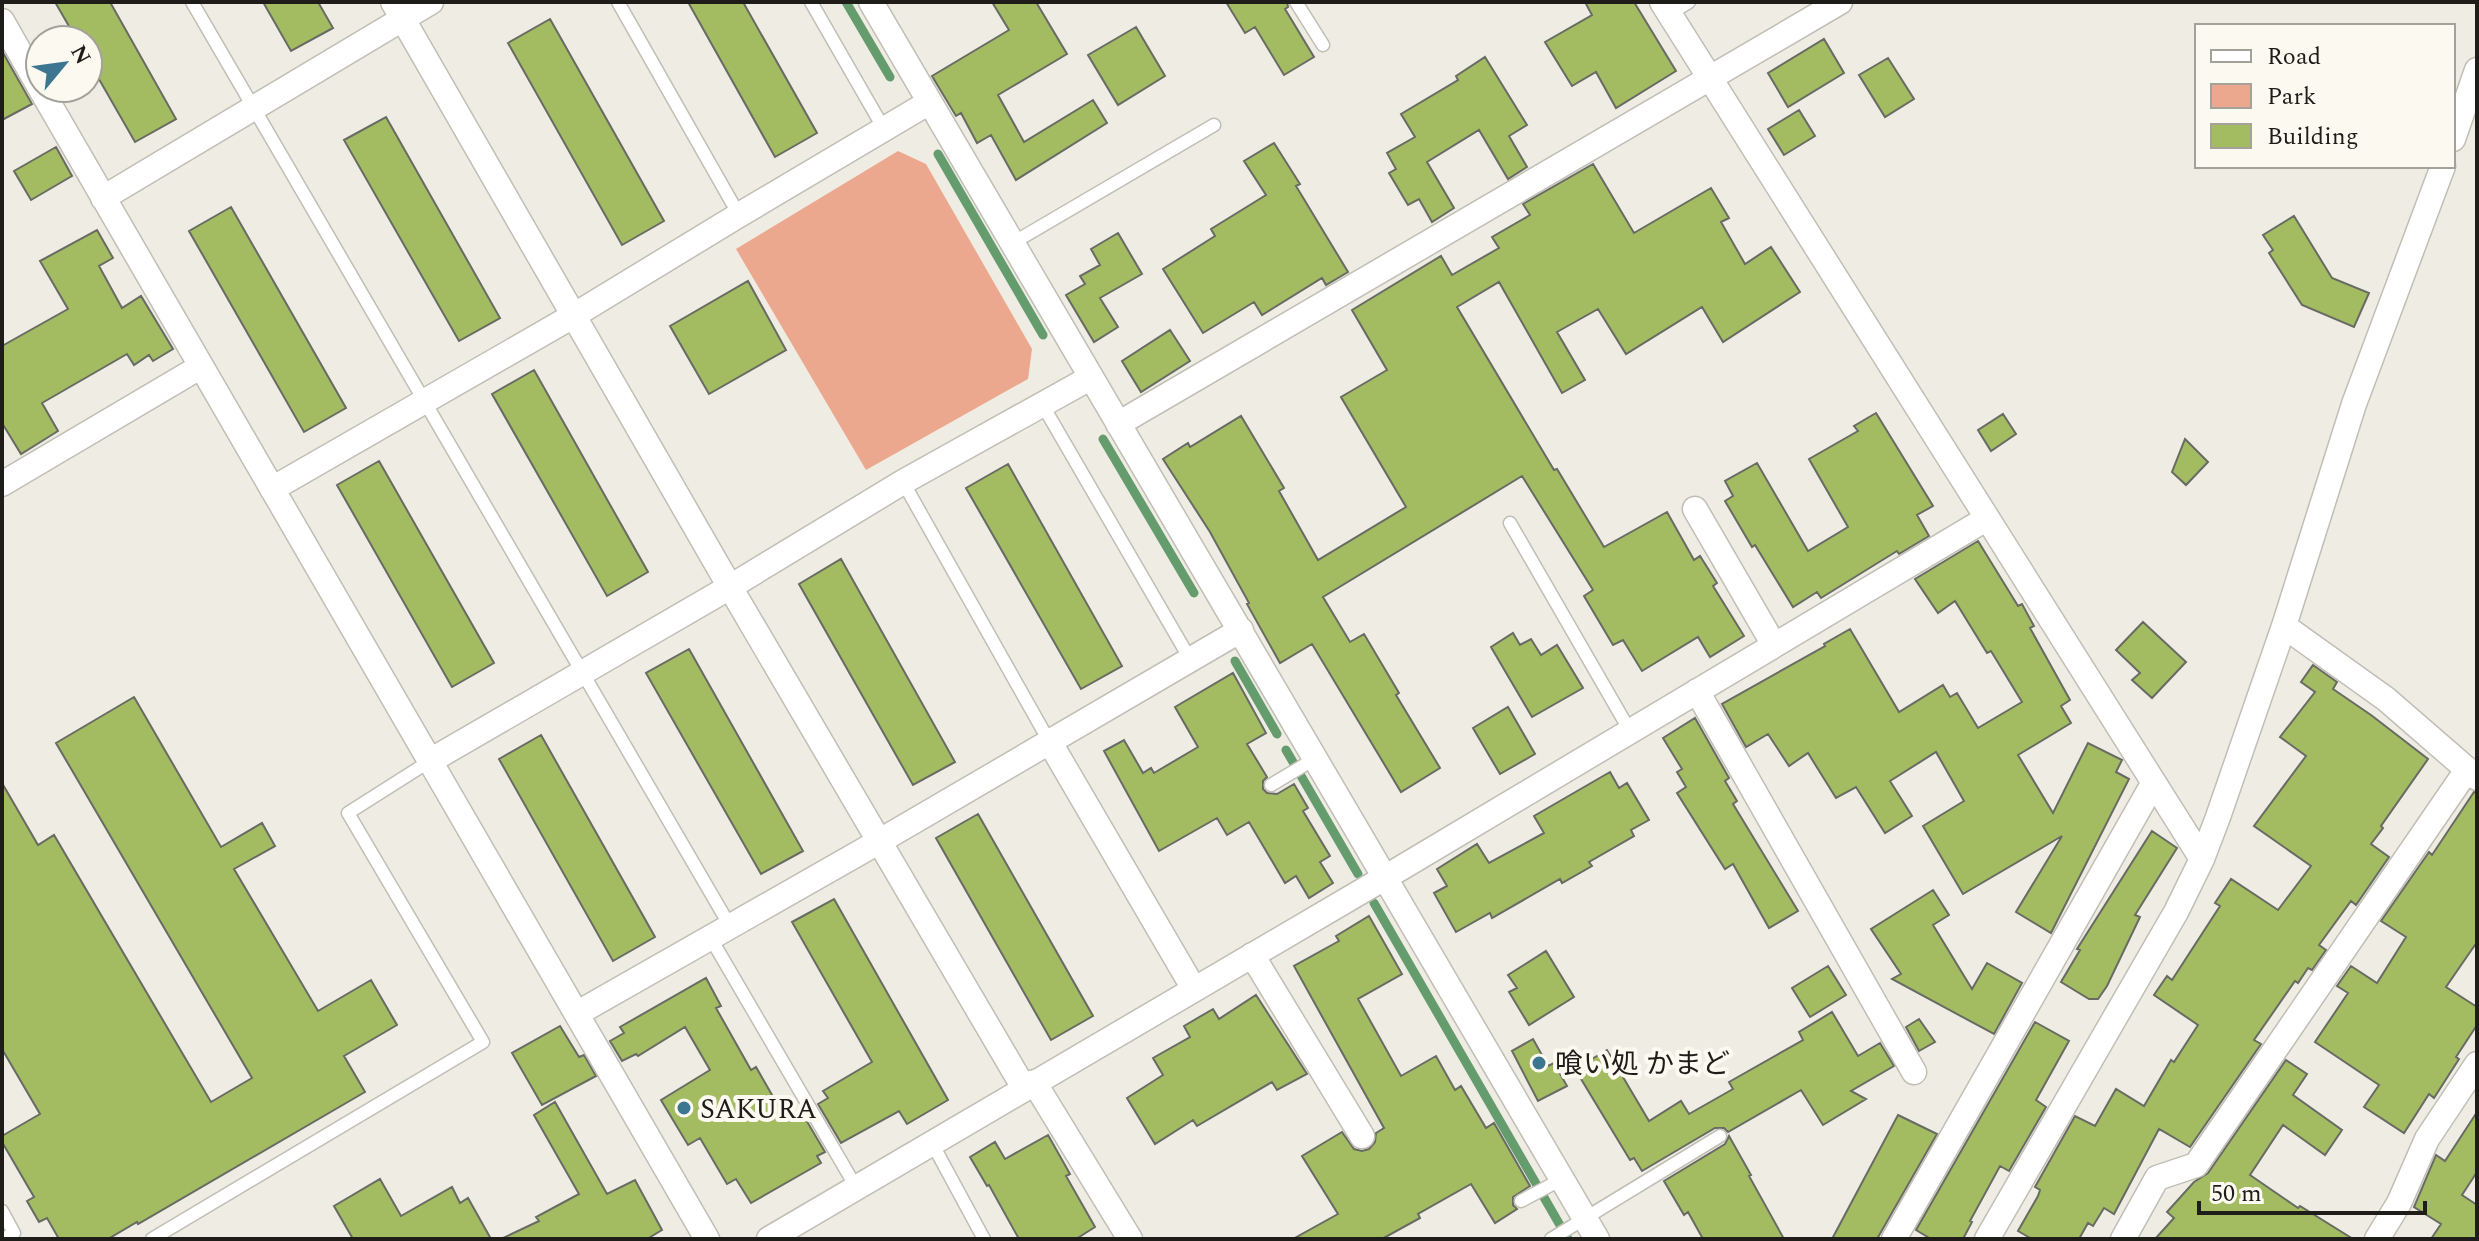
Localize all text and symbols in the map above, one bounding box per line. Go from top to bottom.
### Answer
north arrow [24,24,104,104]
legend [2195,24,2455,168]
text: N [61,39,99,71]
text: Road [2267,39,2321,75]
text: Park [2267,79,2317,115]
text: Building [2267,119,2359,155]
place label: 喰い処 かまど [1555,1043,1730,1086]
marker: 喰い処 かまど [1530,1054,1548,1072]
place label: SAKURA [700,1088,817,1131]
marker: SAKURA [675,1099,693,1117]
scale bar [2199,1165,2425,1215]
text: 50 m [2211,1176,2262,1212]

